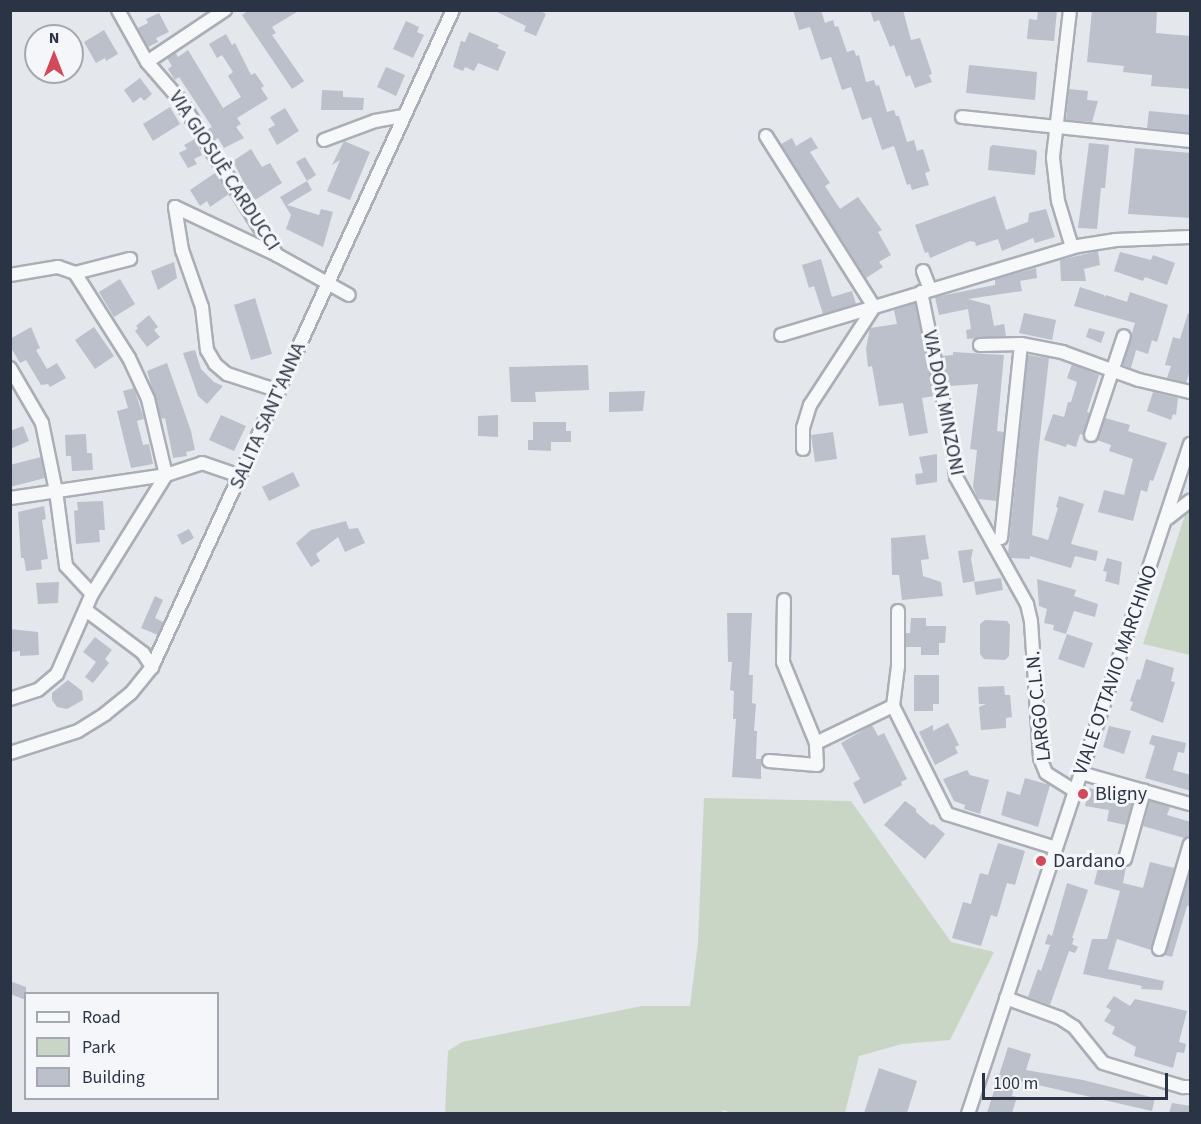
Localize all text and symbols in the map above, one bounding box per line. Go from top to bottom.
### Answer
north arrow [24,24,84,84]
text: N [49,27,59,49]
street label: VIA GIOSUÈ CARDUCCI [163,87,285,255]
street label: VIA DON MINZONI [917,328,969,478]
street label: SALITA SANT'ANNA [225,339,311,493]
street label: VIALE OTTAVIO MARCHINO [1069,562,1163,778]
street label: LARGO C.L.N. [1021,650,1057,762]
place label: Bligny [1095,782,1147,806]
marker: Bligny [1076,787,1090,801]
place label: Dardano [1053,849,1125,873]
marker: Dardano [1034,854,1048,868]
legend [24,992,219,1100]
text: Road [82,1005,121,1030]
text: Park [82,1035,116,1060]
scale bar [985,1061,1171,1099]
text: Building [82,1065,145,1090]
text: 100 m [993,1071,1038,1096]

